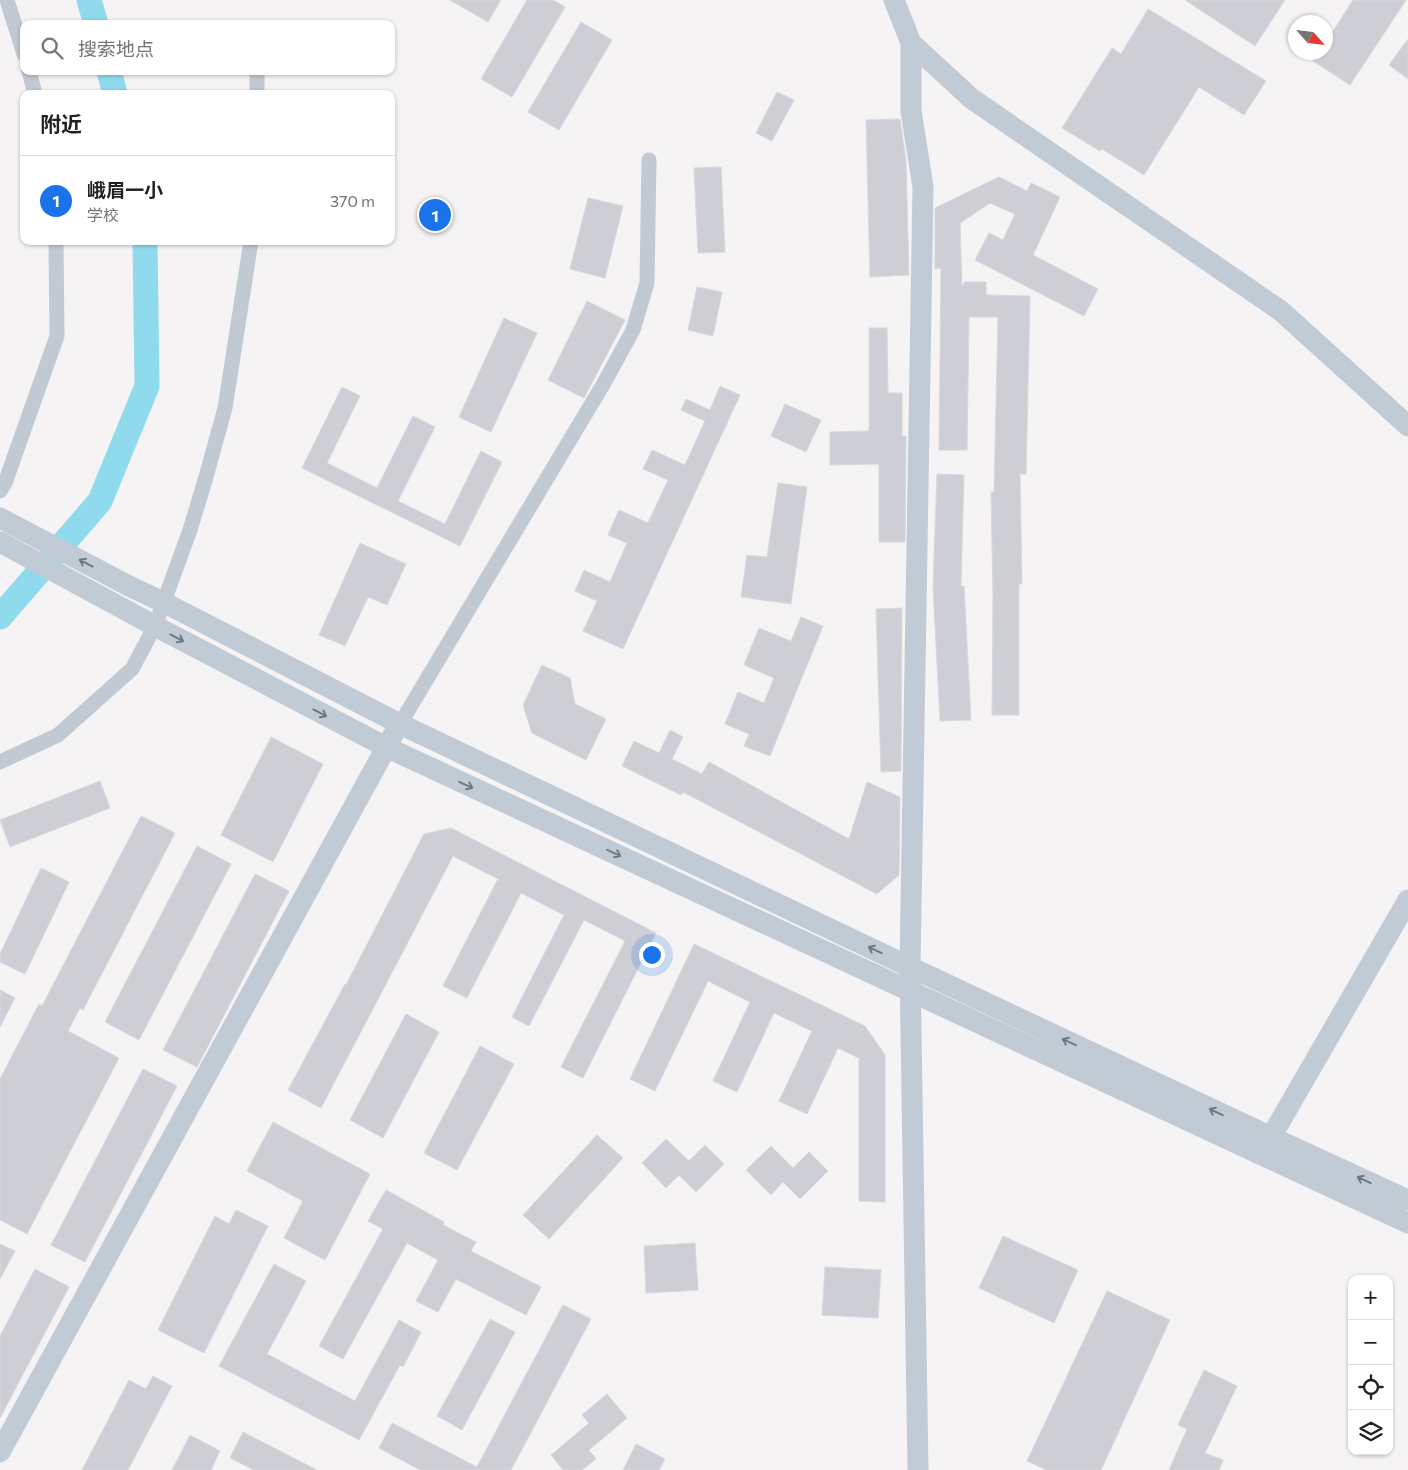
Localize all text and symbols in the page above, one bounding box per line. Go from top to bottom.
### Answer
north arrow [1288,15,1333,60]
search box [20,20,395,75]
icon: search [38,34,66,62]
text: 搜索地点 [78,37,154,60]
text: 附近 [40,111,82,136]
text: 峨眉一小 [87,178,163,201]
text: 1 [52,191,60,210]
text: 370 m [330,191,375,210]
pin: 1 [419,196,451,234]
text: 学校 [87,205,119,224]
one-way arrow [79,558,94,567]
one-way arrow [169,633,184,643]
one-way arrow [313,708,328,718]
one-way arrow [458,780,473,790]
one-way arrow [606,849,621,858]
your location [639,942,665,968]
one-way arrow [868,945,883,955]
one-way arrow [1062,1037,1077,1047]
one-way arrow [1209,1106,1224,1116]
one-way arrow [1357,1174,1372,1184]
map controls [1348,1275,1393,1455]
button: + [1348,1275,1393,1320]
button: − [1348,1320,1393,1365]
button: locate [1348,1365,1393,1410]
button: layers [1348,1410,1393,1455]

